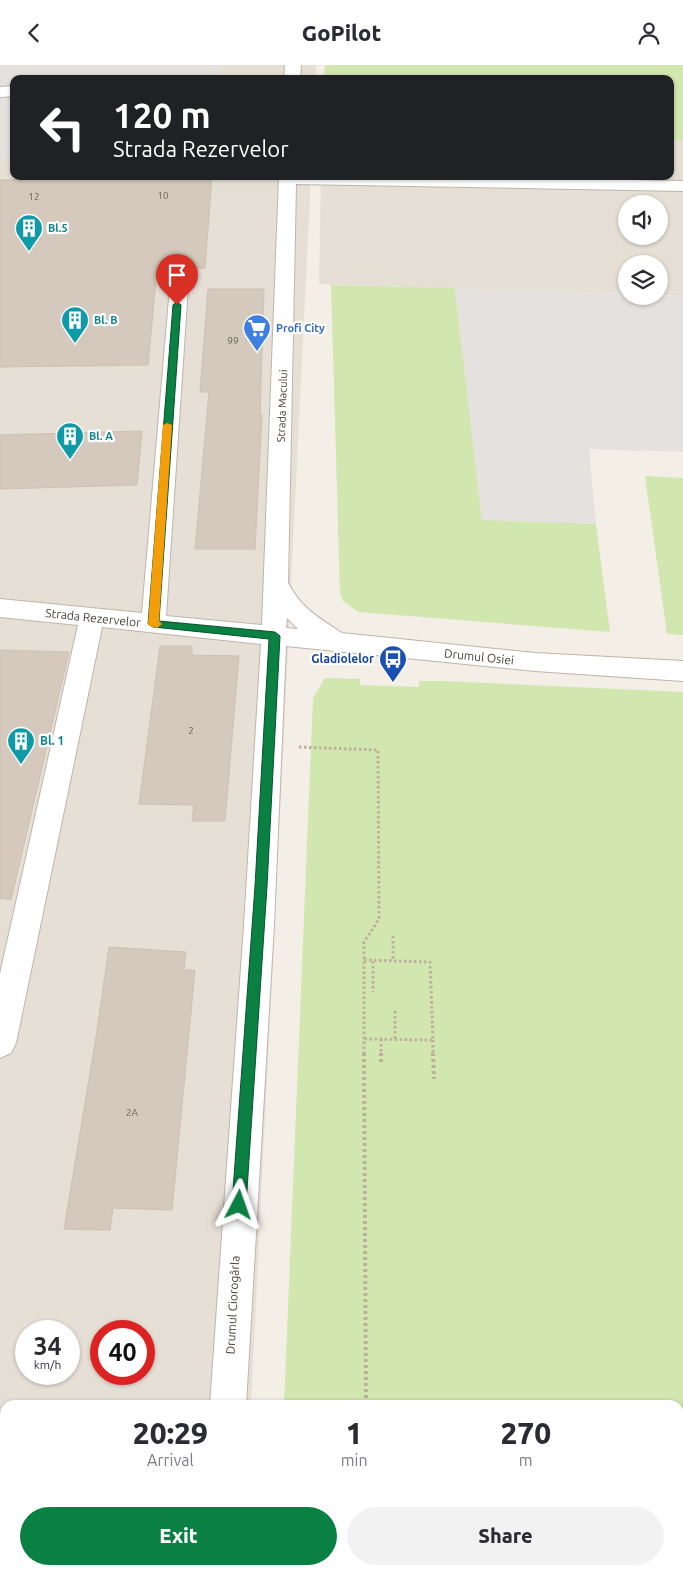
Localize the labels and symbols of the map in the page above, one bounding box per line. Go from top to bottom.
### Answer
house number: 10 [157,190,169,201]
house number: 12 [28,191,40,202]
building icon: Bl.5 [14,213,44,252]
place label: Bl.5 [48,222,68,234]
pin [156,254,198,305]
building icon: Bl. B [60,305,90,344]
supermarket icon: Profi City [242,313,272,352]
place label: Bl. B [94,314,117,326]
place label: Profi City [276,322,325,334]
house number: 99 [227,335,239,346]
street label: Strada Macului [275,369,289,443]
building icon: Bl. A [55,421,85,460]
place label: Bl. A [89,430,113,442]
street label: Strada Rezervelor [45,606,142,629]
bus stop icon: Gladiolelor [378,644,408,683]
street label: Drumul Osiei [444,646,515,667]
place label: Gladiolelor [311,652,374,665]
house number: 2 [188,725,194,736]
building icon: Bl. 1 [6,726,36,765]
place label: Bl. 1 [40,734,64,747]
house number: 2A [126,1107,139,1118]
position arrow [212,1178,264,1230]
street label: Drumul Ciorogârla [223,1255,242,1355]
speed limit sign: 40 [90,1320,155,1385]

